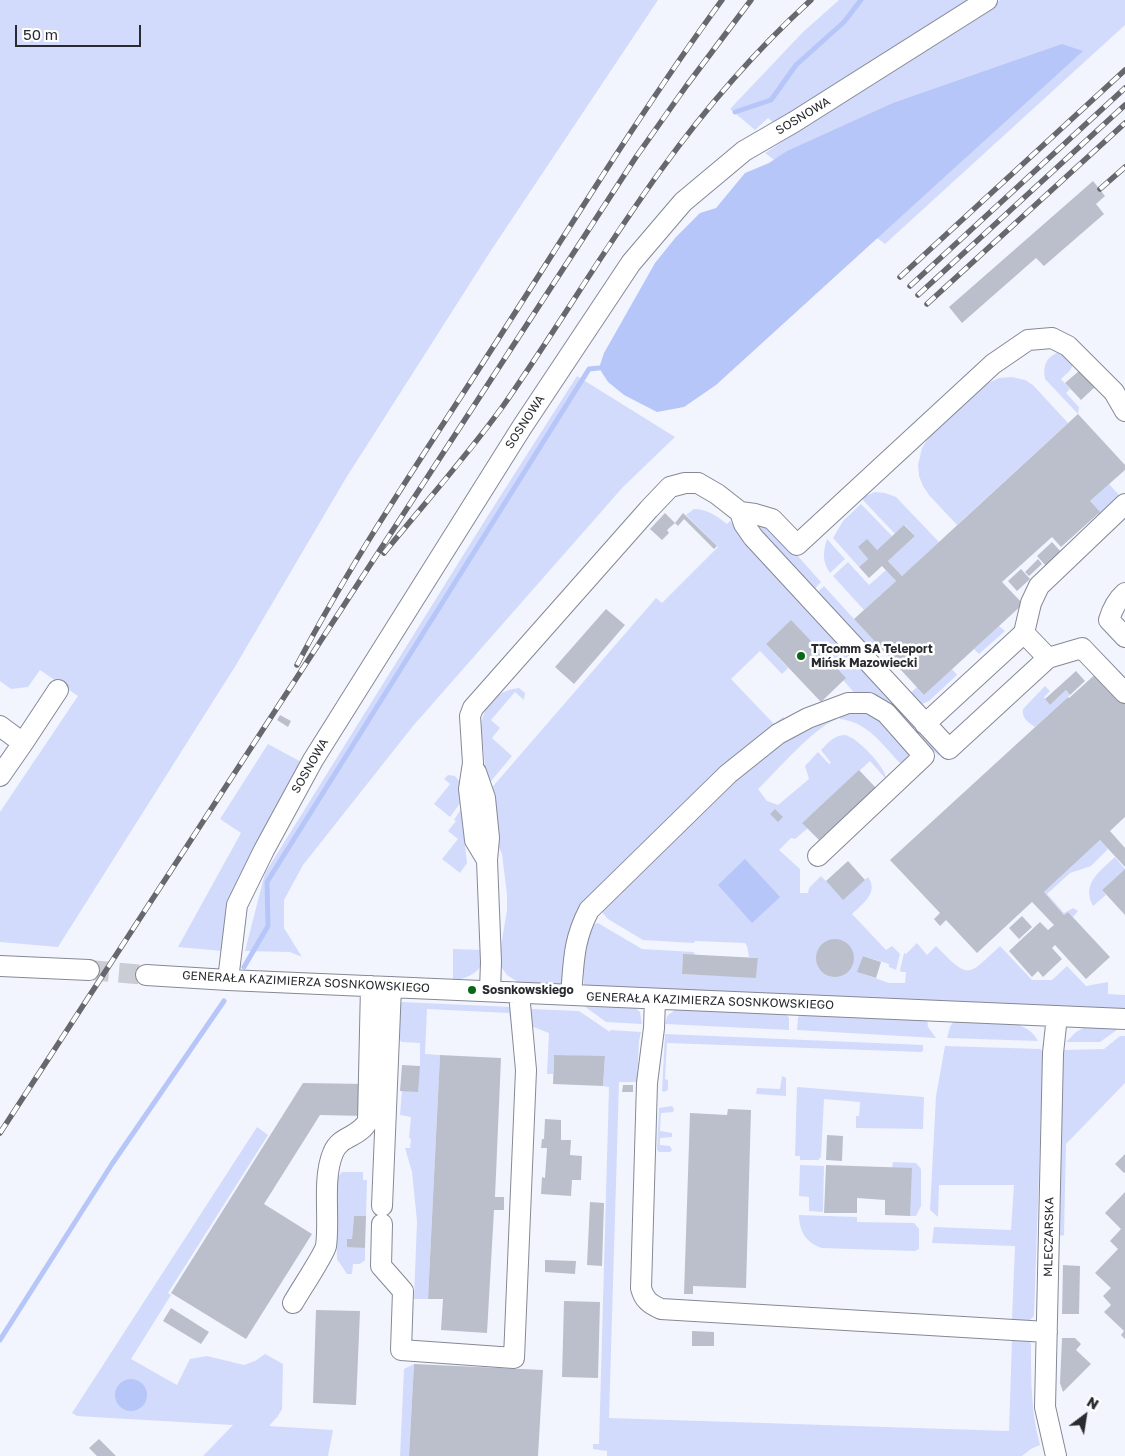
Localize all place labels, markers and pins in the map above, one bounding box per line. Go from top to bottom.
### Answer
place label: TTcomm SA Teleport Mińsk Mazowiecki [811,642,933,670]
marker: TTcomm SA Teleport Mińsk Mazowiecki [795,650,807,662]
place label: Sosnkowskiego [482,983,574,997]
marker: Sosnkowskiego [466,984,478,996]

